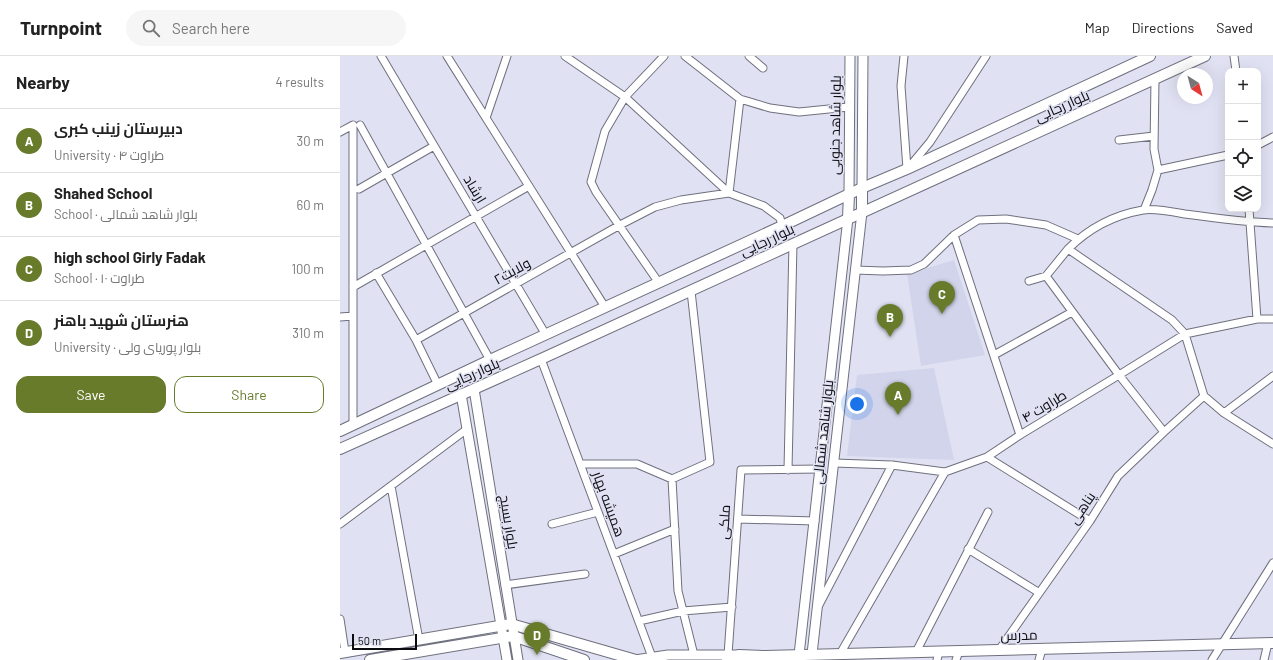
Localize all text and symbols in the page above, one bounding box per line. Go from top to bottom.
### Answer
search box [126,10,406,46]
text: Turnpoint [20,16,102,39]
icon: search [140,17,162,39]
text: Search here [172,19,250,37]
text: Map [1085,19,1110,36]
text: Directions [1132,19,1194,36]
text: Saved [1216,19,1253,36]
north arrow [1177,68,1213,104]
map controls [1225,68,1261,212]
button: + [1225,68,1261,104]
text: Nearby [16,72,70,92]
text: 4 results [276,74,324,90]
street label: بلوار شاهد جنوبی [825,75,844,175]
street label: بلوار رجایی [1032,86,1092,125]
button: − [1225,104,1261,140]
text: دبیرستان زینب کبری [54,119,183,137]
text: A [25,133,33,149]
text: 30 m [297,133,324,149]
button: locate [1225,140,1261,176]
text: University · طراوت ۴ [54,147,164,163]
street label: ارشاد [460,172,490,206]
button: layers [1225,176,1261,212]
text: Shahed School [54,184,152,202]
text: B [25,197,33,213]
text: 60 m [297,197,324,213]
text: School · بلوار شاهد شمالی [54,206,198,222]
street label: بلوار رجایی [737,220,797,260]
text: high school Girly Fadak [54,248,206,266]
street label: ولایت۲ [490,254,533,288]
text: C [25,261,33,277]
text: 100 m [291,261,324,277]
text: School · طراوت ۱۰ [54,270,145,286]
pin: C [929,281,955,314]
pin: B [877,304,903,337]
text: هنرستان شهید باهنر [54,311,189,329]
text: D [25,325,33,341]
text: 310 m [292,325,324,341]
text: University · بلوار پوریای ولی [54,339,201,355]
street label: بلوار رجایی [442,354,502,393]
button: Save [16,376,166,413]
button: Share [174,376,324,413]
street label: بلوار شاهد شمالی [809,379,836,485]
pin: A [885,382,911,415]
street label: طراوت ۴ [1018,386,1069,426]
your location [847,394,867,414]
street label: همیشه بهار [589,468,629,539]
street label: پناهی [1065,488,1100,528]
street label: بلوار بسیج [496,493,522,551]
street label: ملکی [714,504,733,540]
pin: D [524,622,550,655]
street label: مدرس [1000,626,1038,643]
scale bar [352,632,417,651]
text: 50 m [358,634,381,647]

